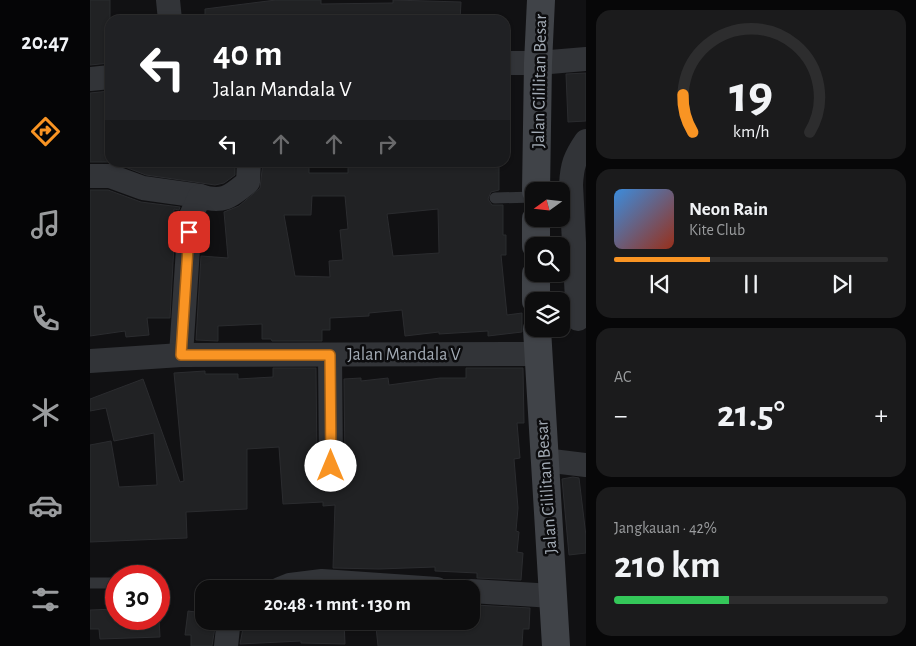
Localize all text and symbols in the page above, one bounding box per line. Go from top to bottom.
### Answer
street label: Jalan Cililitan Besar [530,14,550,148]
text: 20:47 [21,31,69,53]
icon: left [130,35,195,100]
text: 40 m [213,37,282,72]
text: 19 [729,69,773,121]
text: Jalan Mandala V [213,78,352,100]
icon: directions [28,114,63,149]
text: km/h [733,123,769,141]
icon: left [214,130,242,158]
icon: ahead [267,130,295,158]
icon: ahead [320,130,348,158]
icon: right [373,130,401,158]
north arrow [525,182,570,228]
map controls [525,182,570,337]
text: Neon Rain [689,200,768,219]
icon: music [28,207,63,242]
pin [168,211,210,253]
icon: arrive [175,218,203,246]
text: Kite Club [689,222,745,238]
button: search [525,237,570,282]
icon: previous [646,270,674,298]
icon: pause [737,270,765,298]
icon: next [828,270,856,298]
button: layers [525,292,570,337]
icon: phone [28,301,63,336]
street label: Jalan Mandala V [347,346,462,364]
text: AC [614,369,631,385]
icon: climate [28,395,63,430]
text: 21.5° [717,396,785,434]
text: − [614,402,627,430]
text: + [875,402,888,430]
street label: Jalan Cililitan Besar [533,419,561,555]
position arrow [304,439,356,491]
icon: car [28,488,63,523]
text: Jangkauan · 42% [614,520,717,536]
text: 210 km [614,547,721,585]
speed limit sign: 30 [105,565,170,630]
icon: filters [28,582,63,617]
text: 20:48 · 1 mnt · 130 m [264,595,411,614]

